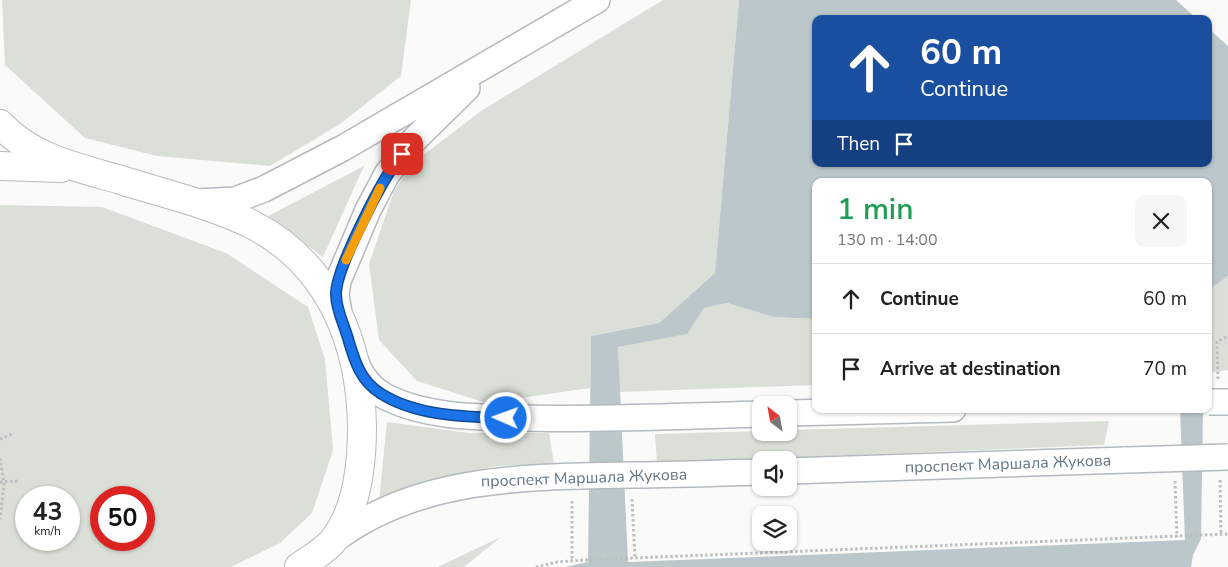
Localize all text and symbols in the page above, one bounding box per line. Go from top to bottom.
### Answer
text: 60 m [920,29,1002,76]
icon: ahead [837,35,902,100]
text: Continue [920,74,1008,104]
icon: arrive [890,130,918,158]
text: Then [837,131,880,157]
pin [381,133,423,175]
icon: arrive [388,140,416,168]
text: 1 min [837,189,913,230]
button: close [1135,195,1187,247]
text: 130 m · 14:00 [837,229,938,251]
icon: ahead [837,285,865,313]
text: Continue [880,286,959,312]
text: 60 m [1143,286,1187,312]
icon: arrive [837,355,865,383]
text: Arrive at destination [880,356,1061,382]
text: 70 m [1143,356,1187,382]
position arrow [479,391,531,443]
north arrow [752,396,798,441]
map controls [752,396,797,551]
street label: проспект Маршала Жукова [904,449,1112,479]
button: sound [752,451,797,496]
street label: проспект Маршала Жукова [480,463,688,493]
speed limit sign: 50 [90,486,155,551]
text: 43 [32,495,63,529]
button: layers [752,506,797,551]
text: km/h [34,523,61,539]

